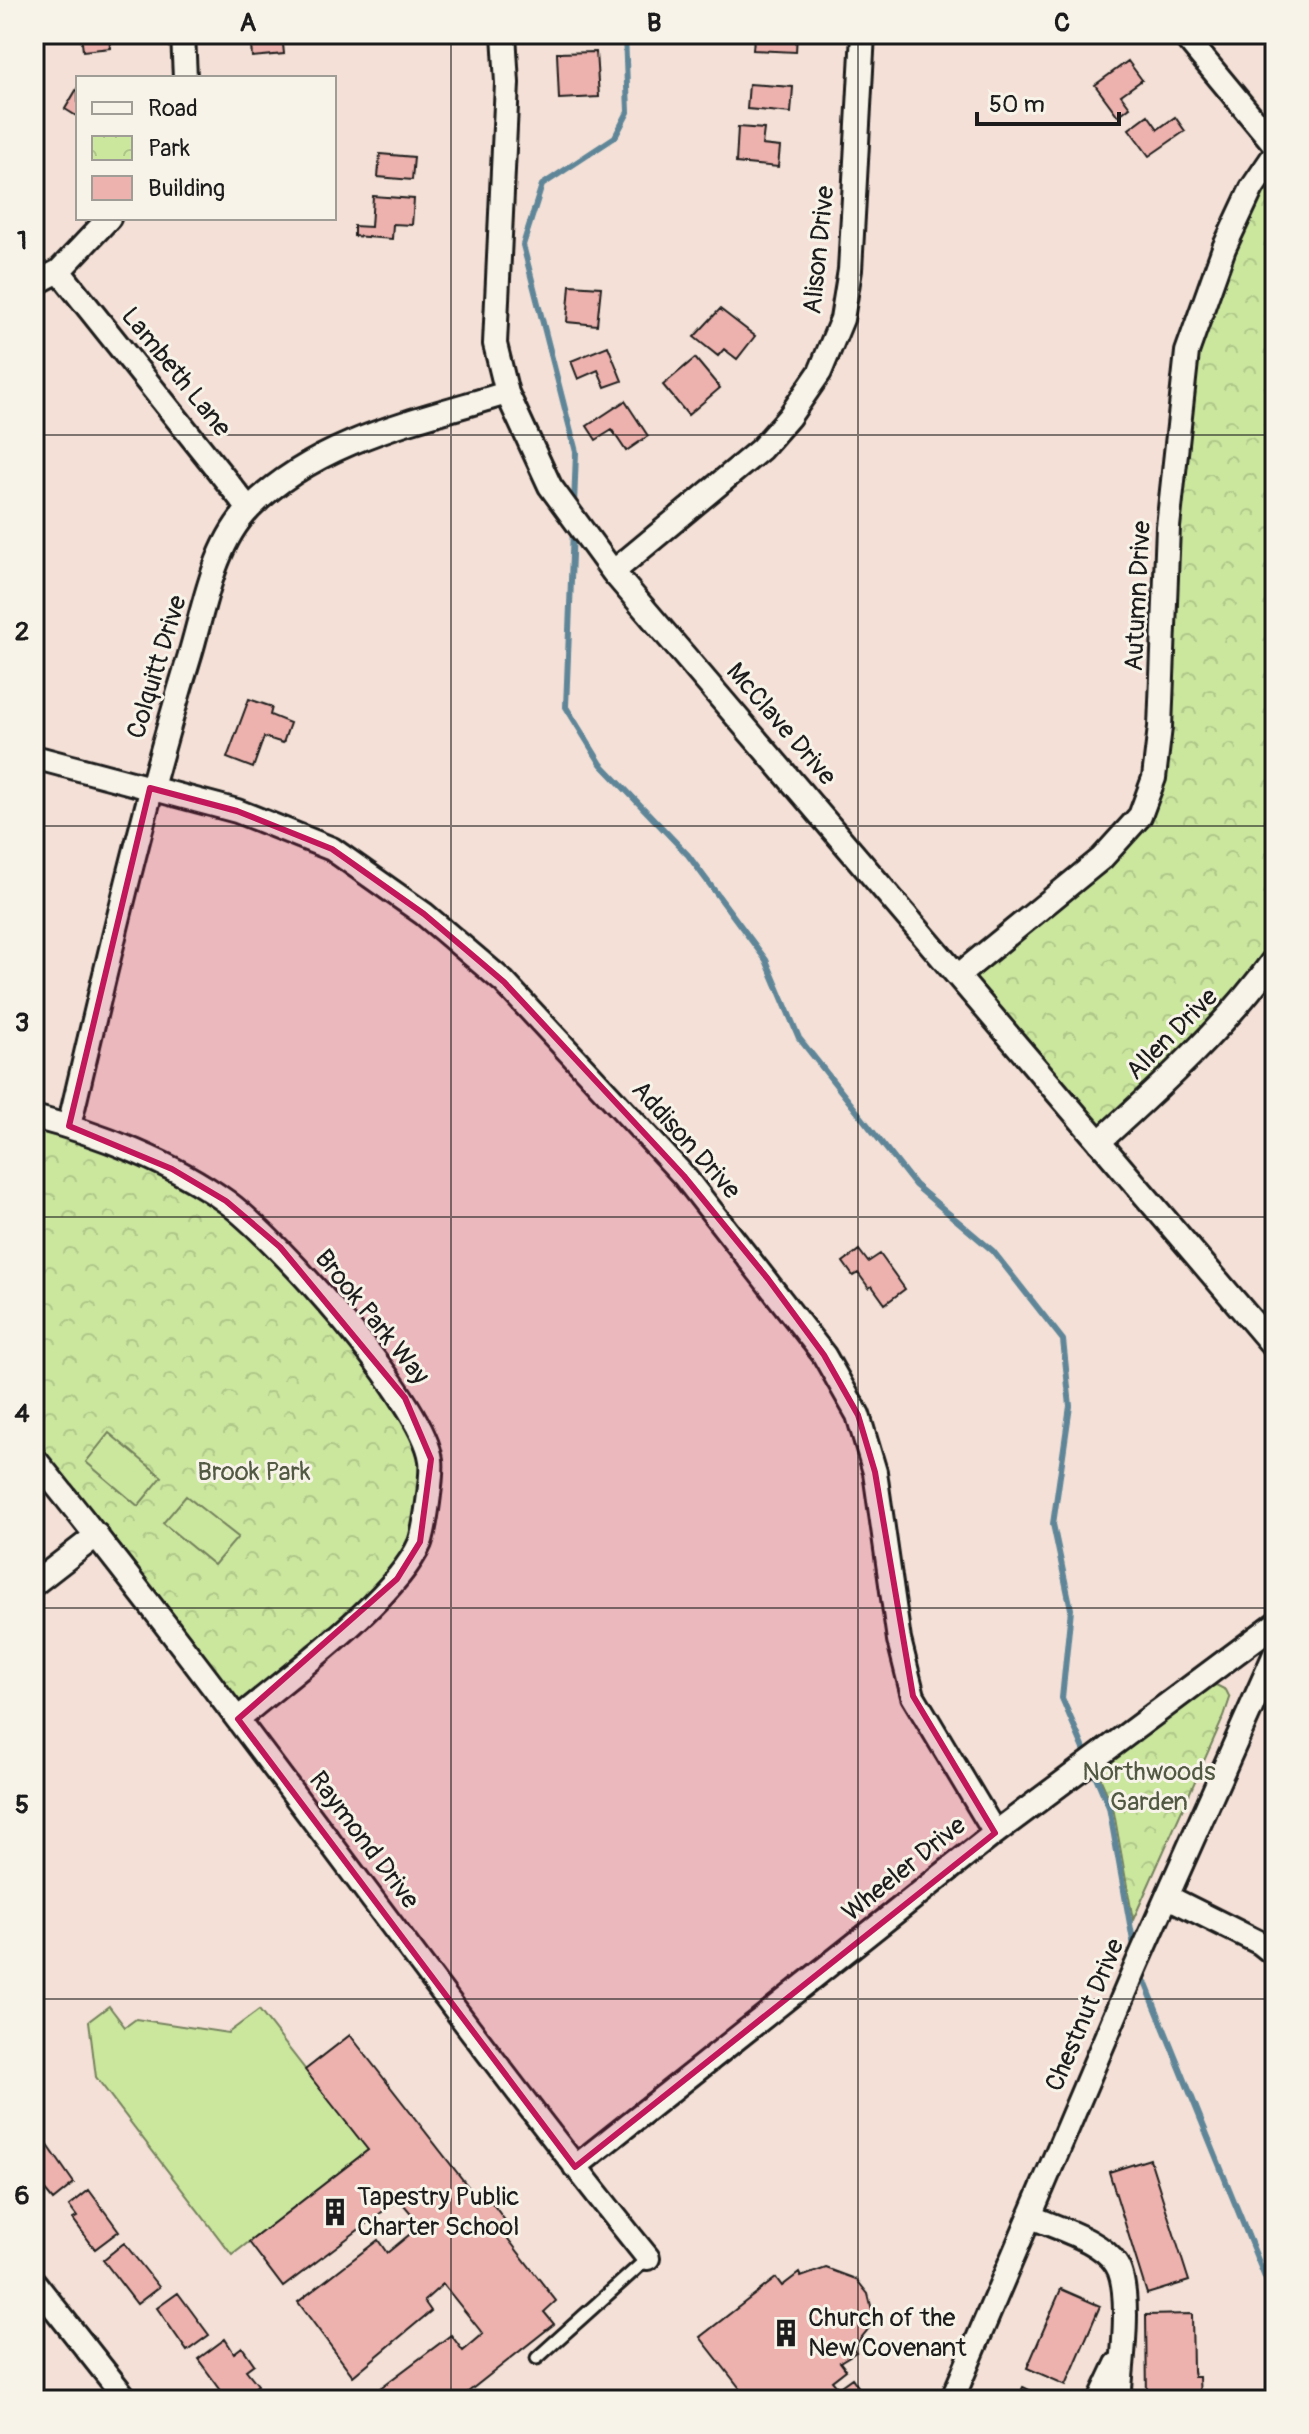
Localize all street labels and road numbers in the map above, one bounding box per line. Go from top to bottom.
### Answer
street label: Alison Drive [796,184,842,316]
street label: Lambeth Lane [114,301,238,443]
street label: Autumn Drive [1118,520,1158,672]
street label: Colquitt Drive [120,591,194,743]
street label: McClave Drive [719,656,843,792]
street label: Allen Drive [1119,981,1225,1087]
street label: Addison Drive [625,1074,748,1206]
street label: Brook Park Way [308,1243,436,1391]
street label: Raymond Drive [302,1765,426,1915]
street label: Wheeler Drive [836,1809,972,1928]
street label: Chestnut Drive [1039,1934,1132,2096]

